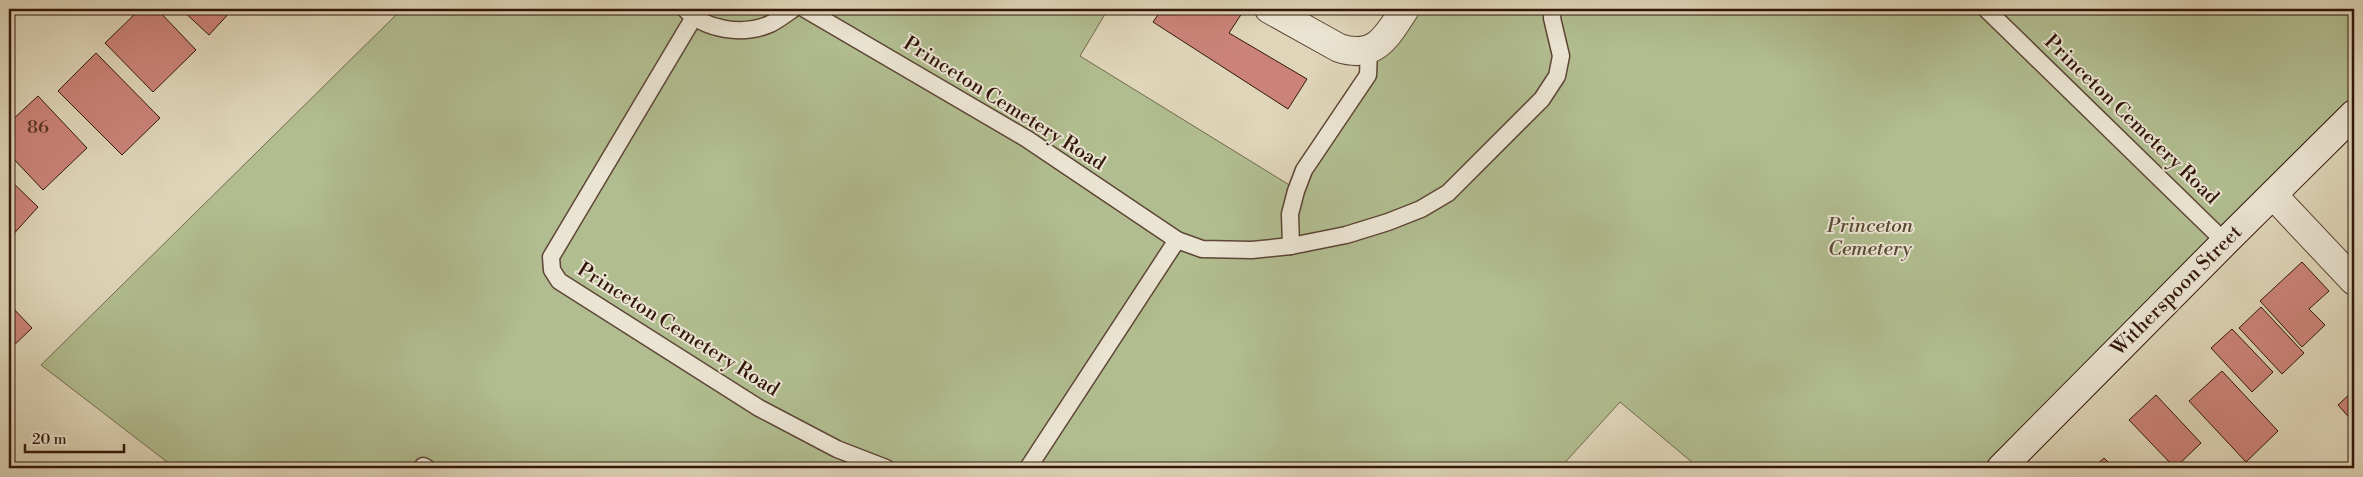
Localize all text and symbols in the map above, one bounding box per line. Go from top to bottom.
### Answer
street label: Princeton Cemetery Road [2038,30,2224,211]
street label: Princeton Cemetery Road [898,31,1110,177]
house number: 86 [27,116,49,139]
park label: Princeton Cemetery [1826,214,1914,262]
street label: Witherspoon Street [2106,220,2248,362]
street label: Princeton Cemetery Road [572,257,784,403]
scale bar [25,422,124,454]
text: 20 m [32,430,67,449]

